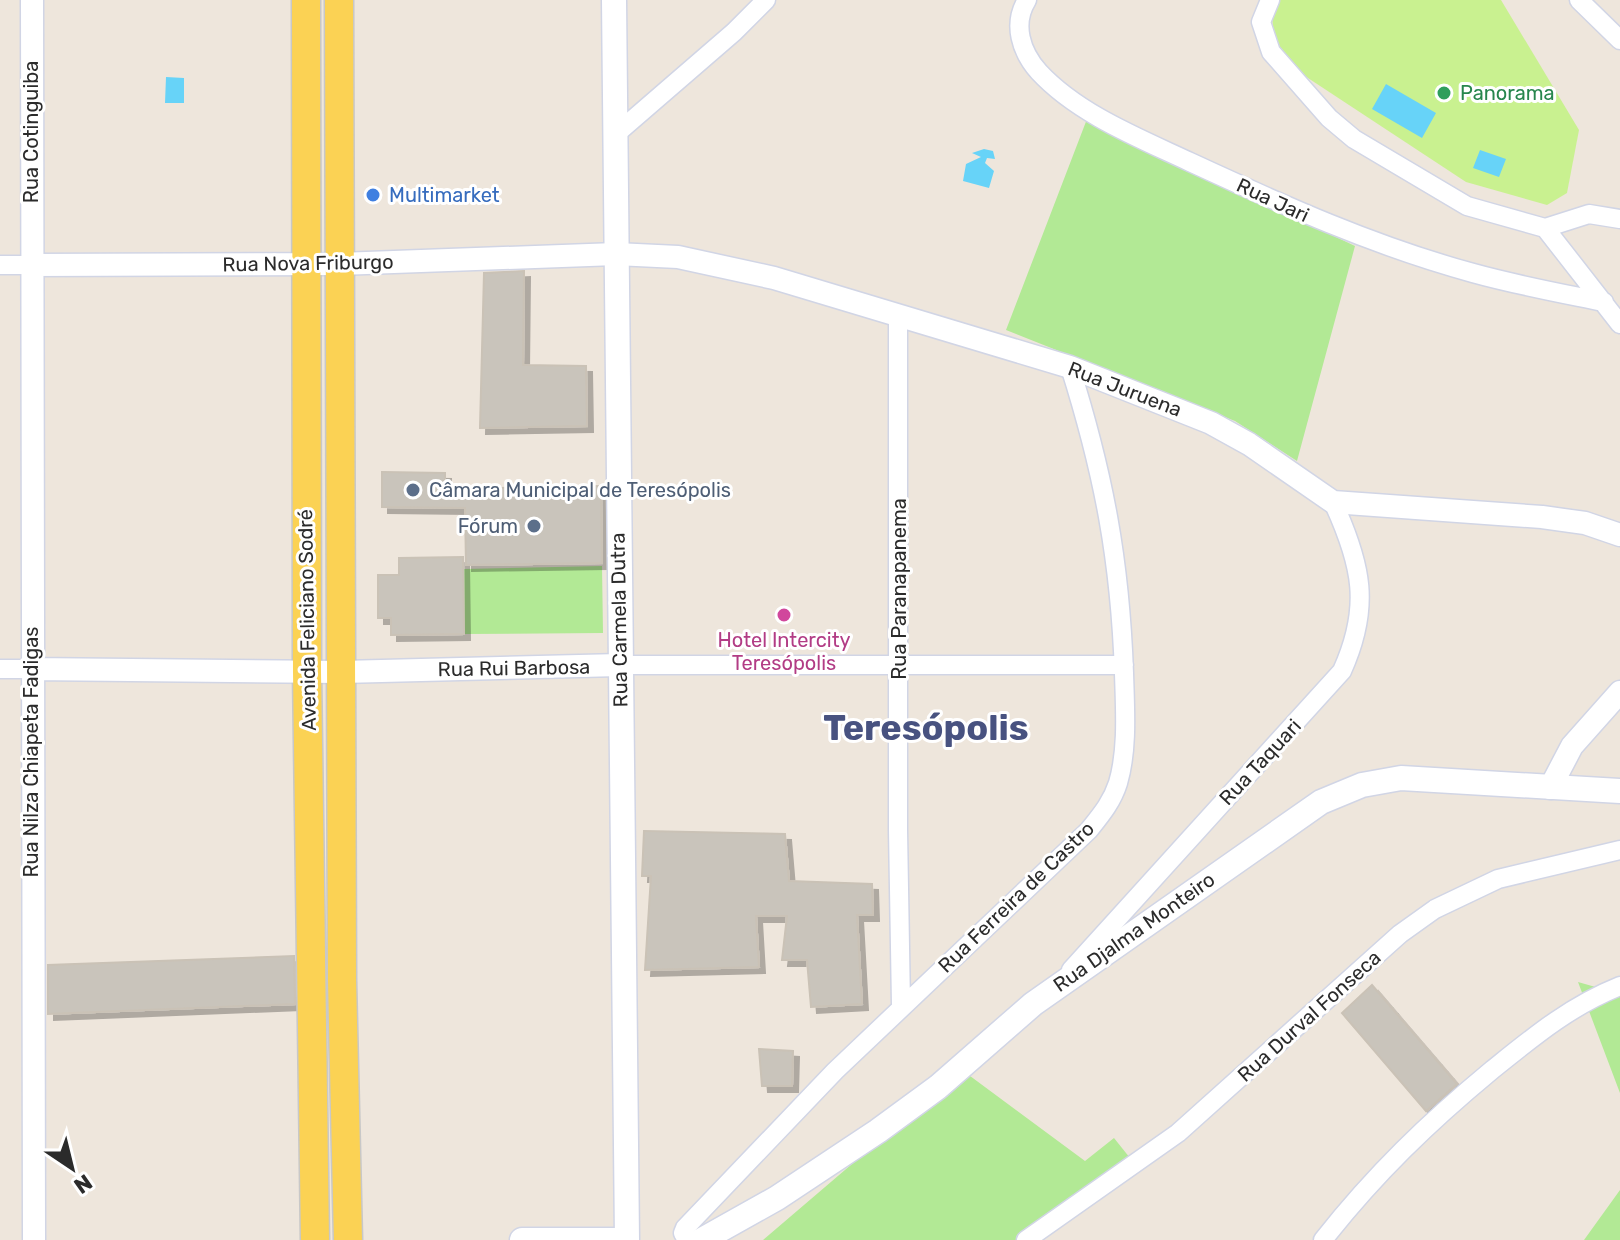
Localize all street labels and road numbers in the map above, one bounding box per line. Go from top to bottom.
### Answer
street label: Rua Cotinguiba [19,61,43,203]
street label: Rua Jari [1233,173,1313,227]
street label: Rua Nova Friburgo [222,250,394,276]
street label: Rua Juruena [1065,356,1185,422]
street label: Rua Paranapanema [887,498,911,680]
street label: Avenida Feliciano Sodré [293,509,321,731]
street label: Rua Carmela Dutra [605,532,633,708]
street label: Rua Nilza Chiapeta Fadigas [19,626,43,878]
street label: Rua Rui Barbosa [438,655,590,681]
street label: Rua Taquari [1214,714,1306,810]
street label: Rua Ferreira de Castro [933,816,1099,978]
street label: Rua Djalma Monteiro [1049,867,1219,997]
street label: Rua Durval Fonseca [1232,945,1386,1087]

